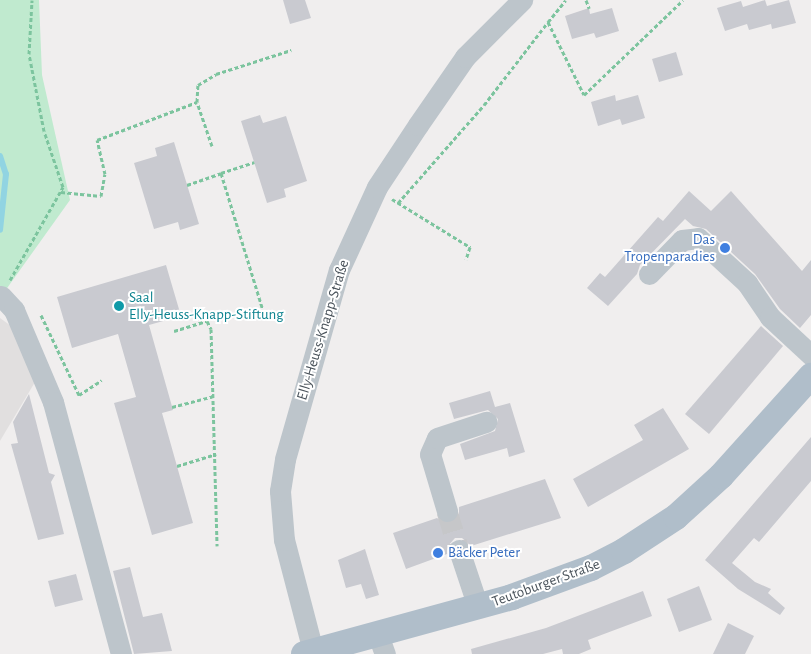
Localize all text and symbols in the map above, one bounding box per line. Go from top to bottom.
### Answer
place label: Das Tropenparadies [624,230,715,265]
marker: Das Tropenparadies [719,242,731,254]
street label: Elly-Heuss-Knapp-Straße [293,258,353,402]
place label: Saal Elly-Heuss-Knapp-Stiftung [129,288,284,323]
marker: Saal Elly-Heuss-Knapp-Stiftung [113,300,125,312]
place label: Bäcker Peter [448,544,520,562]
marker: Bäcker Peter [432,547,444,559]
street label: Teutoburger Straße [490,555,602,611]

